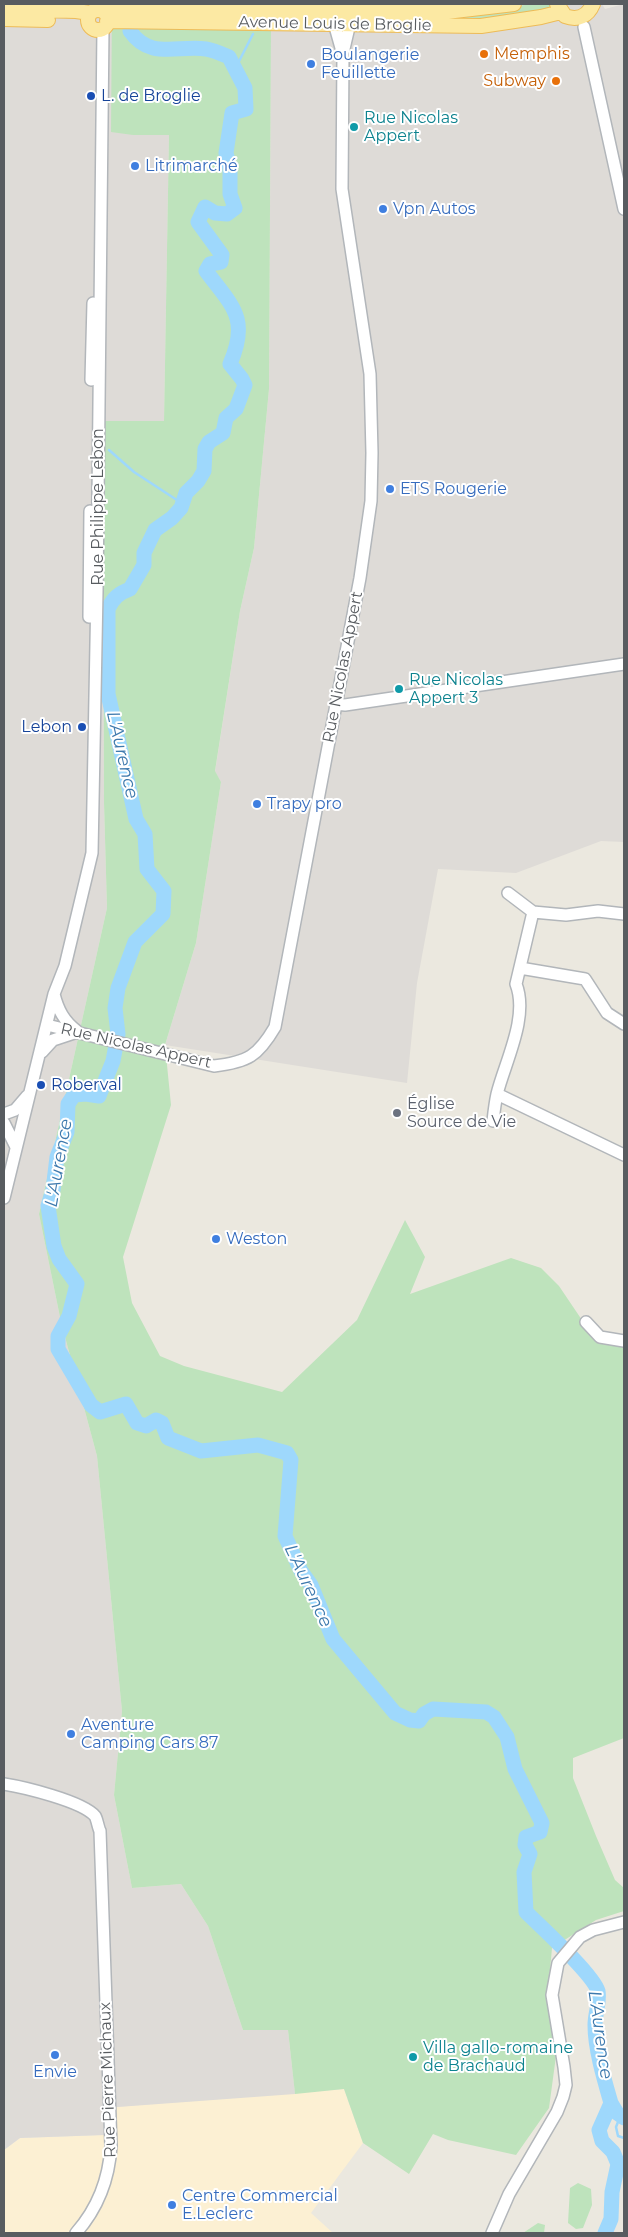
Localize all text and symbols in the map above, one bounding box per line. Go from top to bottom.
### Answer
street label: Avenue Louis de Broglie [238,13,432,35]
place label: Memphis [494,44,570,64]
place label: Boulangerie Feuillette [321,45,419,83]
marker: Memphis [478,48,490,60]
marker: Boulangerie Feuillette [305,58,317,70]
place label: Subway [483,71,546,91]
marker: Subway [550,75,562,87]
place label: L. de Broglie [101,86,201,106]
marker: L. de Broglie [85,90,97,102]
place label: Rue Nicolas Appert [364,108,458,146]
marker: Rue Nicolas Appert [348,121,360,133]
place label: Litrimarché [145,156,238,176]
marker: Litrimarché [129,160,141,172]
place label: Vpn Autos [393,199,476,219]
marker: Vpn Autos [377,203,389,215]
street label: Rue Philippe Lebon [88,428,108,586]
place label: ETS Rougerie [400,479,507,499]
marker: ETS Rougerie [384,483,396,495]
street label: Rue Nicolas Appert [319,590,367,744]
place label: Rue Nicolas Appert 3 [409,670,503,708]
marker: Rue Nicolas Appert 3 [393,683,405,695]
water label: L'Aurence [101,709,143,801]
place label: Lebon [21,717,72,737]
marker: Lebon [76,721,88,733]
place label: Trapy pro [267,794,342,814]
marker: Trapy pro [251,798,263,810]
street label: Rue Nicolas Appert [59,1019,213,1073]
place label: Roberval [51,1075,122,1095]
marker: Roberval [35,1079,47,1091]
place label: Église Source de Vie [407,1094,516,1132]
marker: Église Source de Vie [391,1107,403,1119]
water label: L'Aurence [41,1117,77,1209]
place label: Weston [226,1229,287,1249]
marker: Weston [210,1233,222,1245]
water label: L'Aurence [279,1541,337,1631]
place label: Aventure Camping Cars 87 [81,1715,218,1753]
marker: Aventure Camping Cars 87 [65,1728,77,1740]
water label: L'Aurence [583,1989,617,2081]
street label: Rue Pierre Michaux [96,2002,120,2158]
place label: Villa gallo-romaine de Brachaud [423,2038,573,2076]
marker: Envie [49,2049,61,2061]
marker: Villa gallo-romaine de Brachaud [407,2051,419,2063]
place label: Envie [33,2062,77,2082]
place label: Centre Commercial E.Leclerc [182,2186,338,2224]
marker: Centre Commercial E.Leclerc [166,2199,178,2211]

